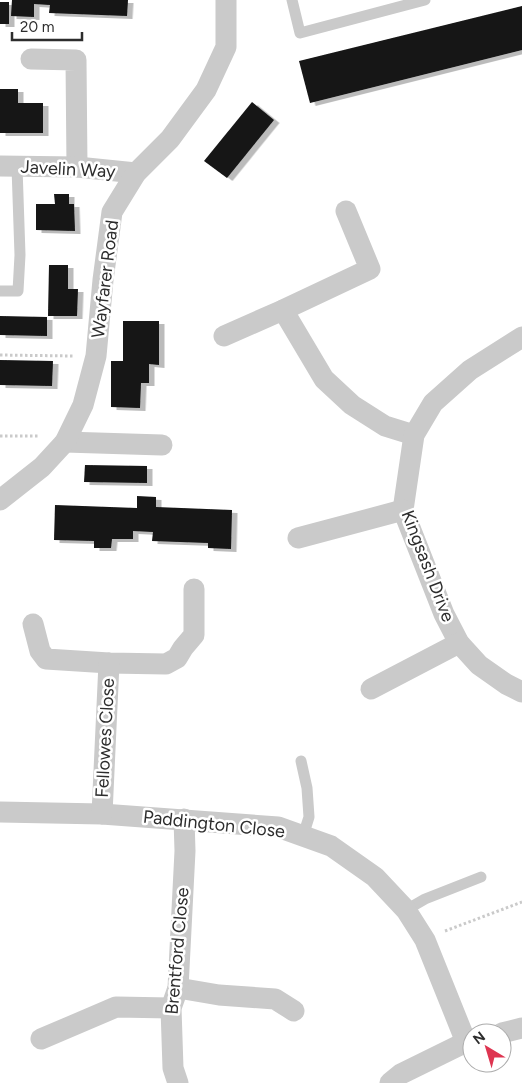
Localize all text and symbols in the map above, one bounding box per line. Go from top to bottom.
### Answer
scale bar [12,10,82,42]
text: 20 m [20,18,54,36]
street label: Javelin Way [20,156,117,182]
street label: Wayfarer Road [87,219,123,339]
street label: Kingsash Drive [397,507,459,625]
street label: Fellowes Close [91,677,119,798]
street label: Paddington Close [142,806,286,842]
street label: Brentford Close [160,886,194,1015]
north arrow [462,1023,512,1073]
text: N [470,1028,489,1048]

